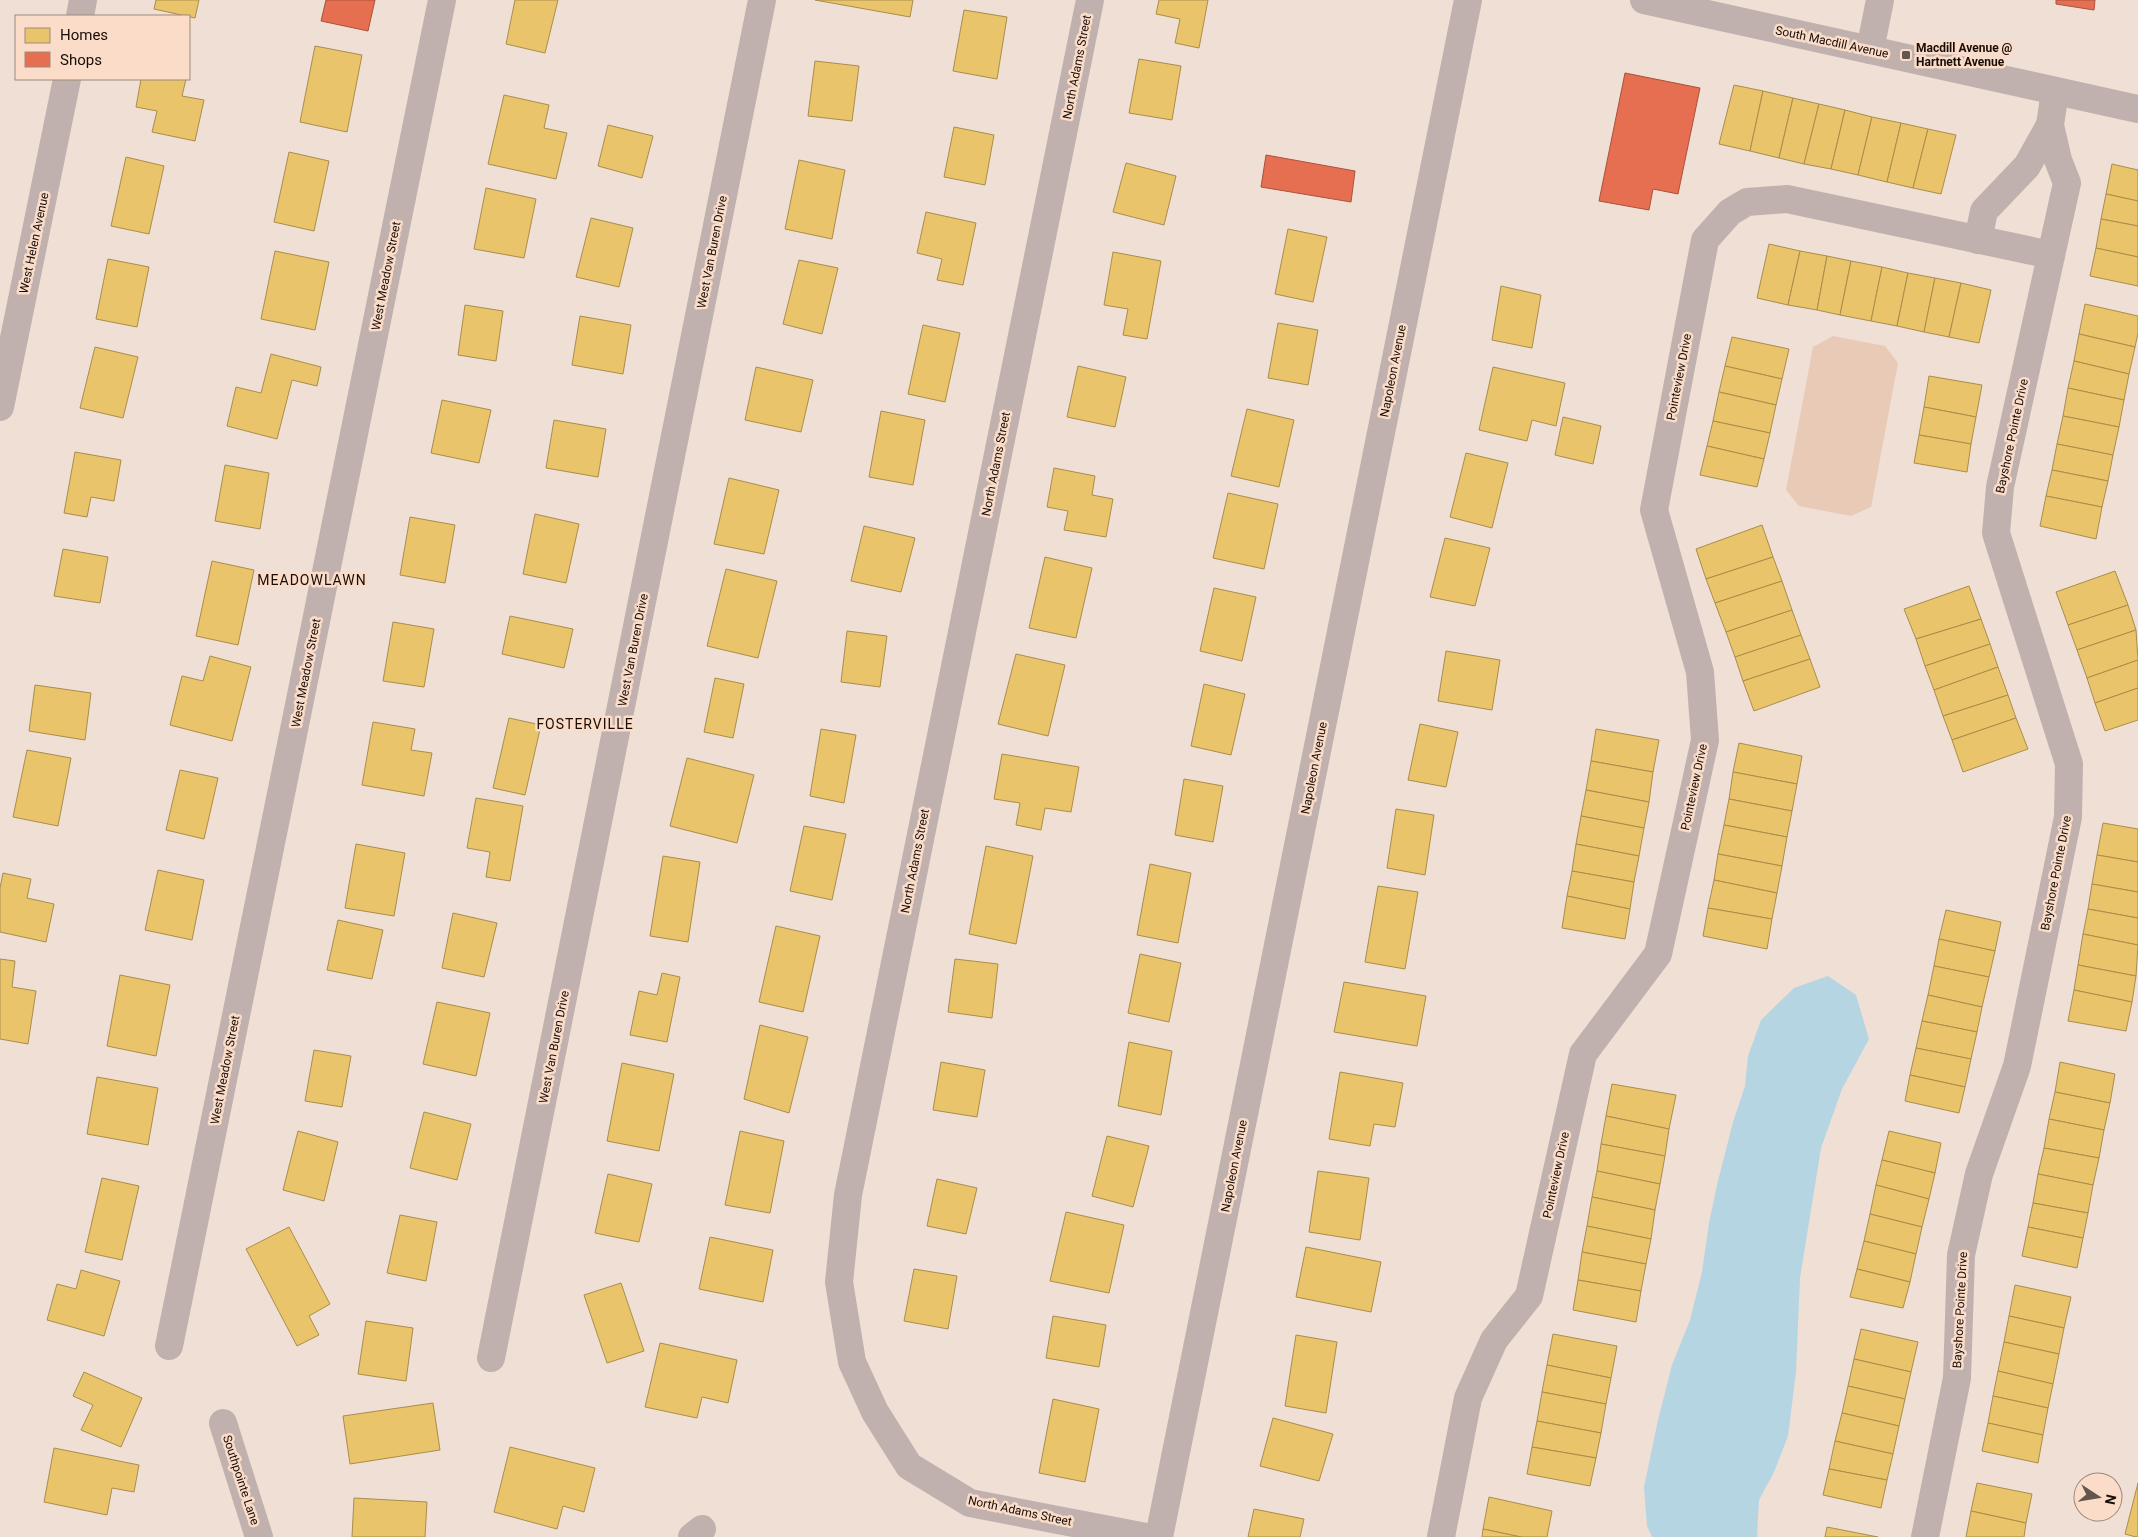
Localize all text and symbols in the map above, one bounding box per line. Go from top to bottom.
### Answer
street label: North Adams Street [1060,14,1094,120]
legend [15,15,190,80]
street label: South Macdill Avenue [1774,23,1890,61]
text: Homes [60,26,108,44]
place label: Macdill Avenue @ Hartnett Avenue [1916,41,2013,69]
marker: Macdill Avenue @ Hartnett Avenue [1900,49,1912,61]
text: Shops [60,51,102,69]
street label: West Helen Avenue [16,191,52,295]
street label: West Van Buren Drive [694,195,730,309]
street label: West Meadow Street [369,220,403,332]
street label: Napoleon Avenue [1377,324,1409,418]
street label: Pointeview Drive [1664,332,1694,422]
street label: Bayshore Pointe Drive [1993,377,2031,495]
street label: North Adams Street [979,411,1013,517]
district label: MEADOWLAWN [257,572,367,588]
street label: West Van Buren Drive [615,593,651,707]
street label: West Meadow Street [289,617,323,729]
district label: FOSTERVILLE [536,716,634,732]
street label: Napoleon Avenue [1298,721,1330,815]
street label: Pointeview Drive [1678,742,1710,832]
street label: North Adams Street [898,808,932,914]
street label: Bayshore Pointe Drive [2038,814,2074,932]
street label: West Van Buren Drive [536,990,572,1104]
street label: West Meadow Street [208,1014,242,1126]
street label: Napoleon Avenue [1218,1119,1250,1213]
street label: Pointeview Drive [1540,1130,1572,1220]
street label: Bayshore Pointe Drive [1950,1251,1970,1369]
street label: Southpointe Lane [220,1433,262,1527]
north arrow [2073,1472,2123,1522]
street label: North Adams Street [967,1493,1073,1529]
text: N [2102,1493,2120,1506]

